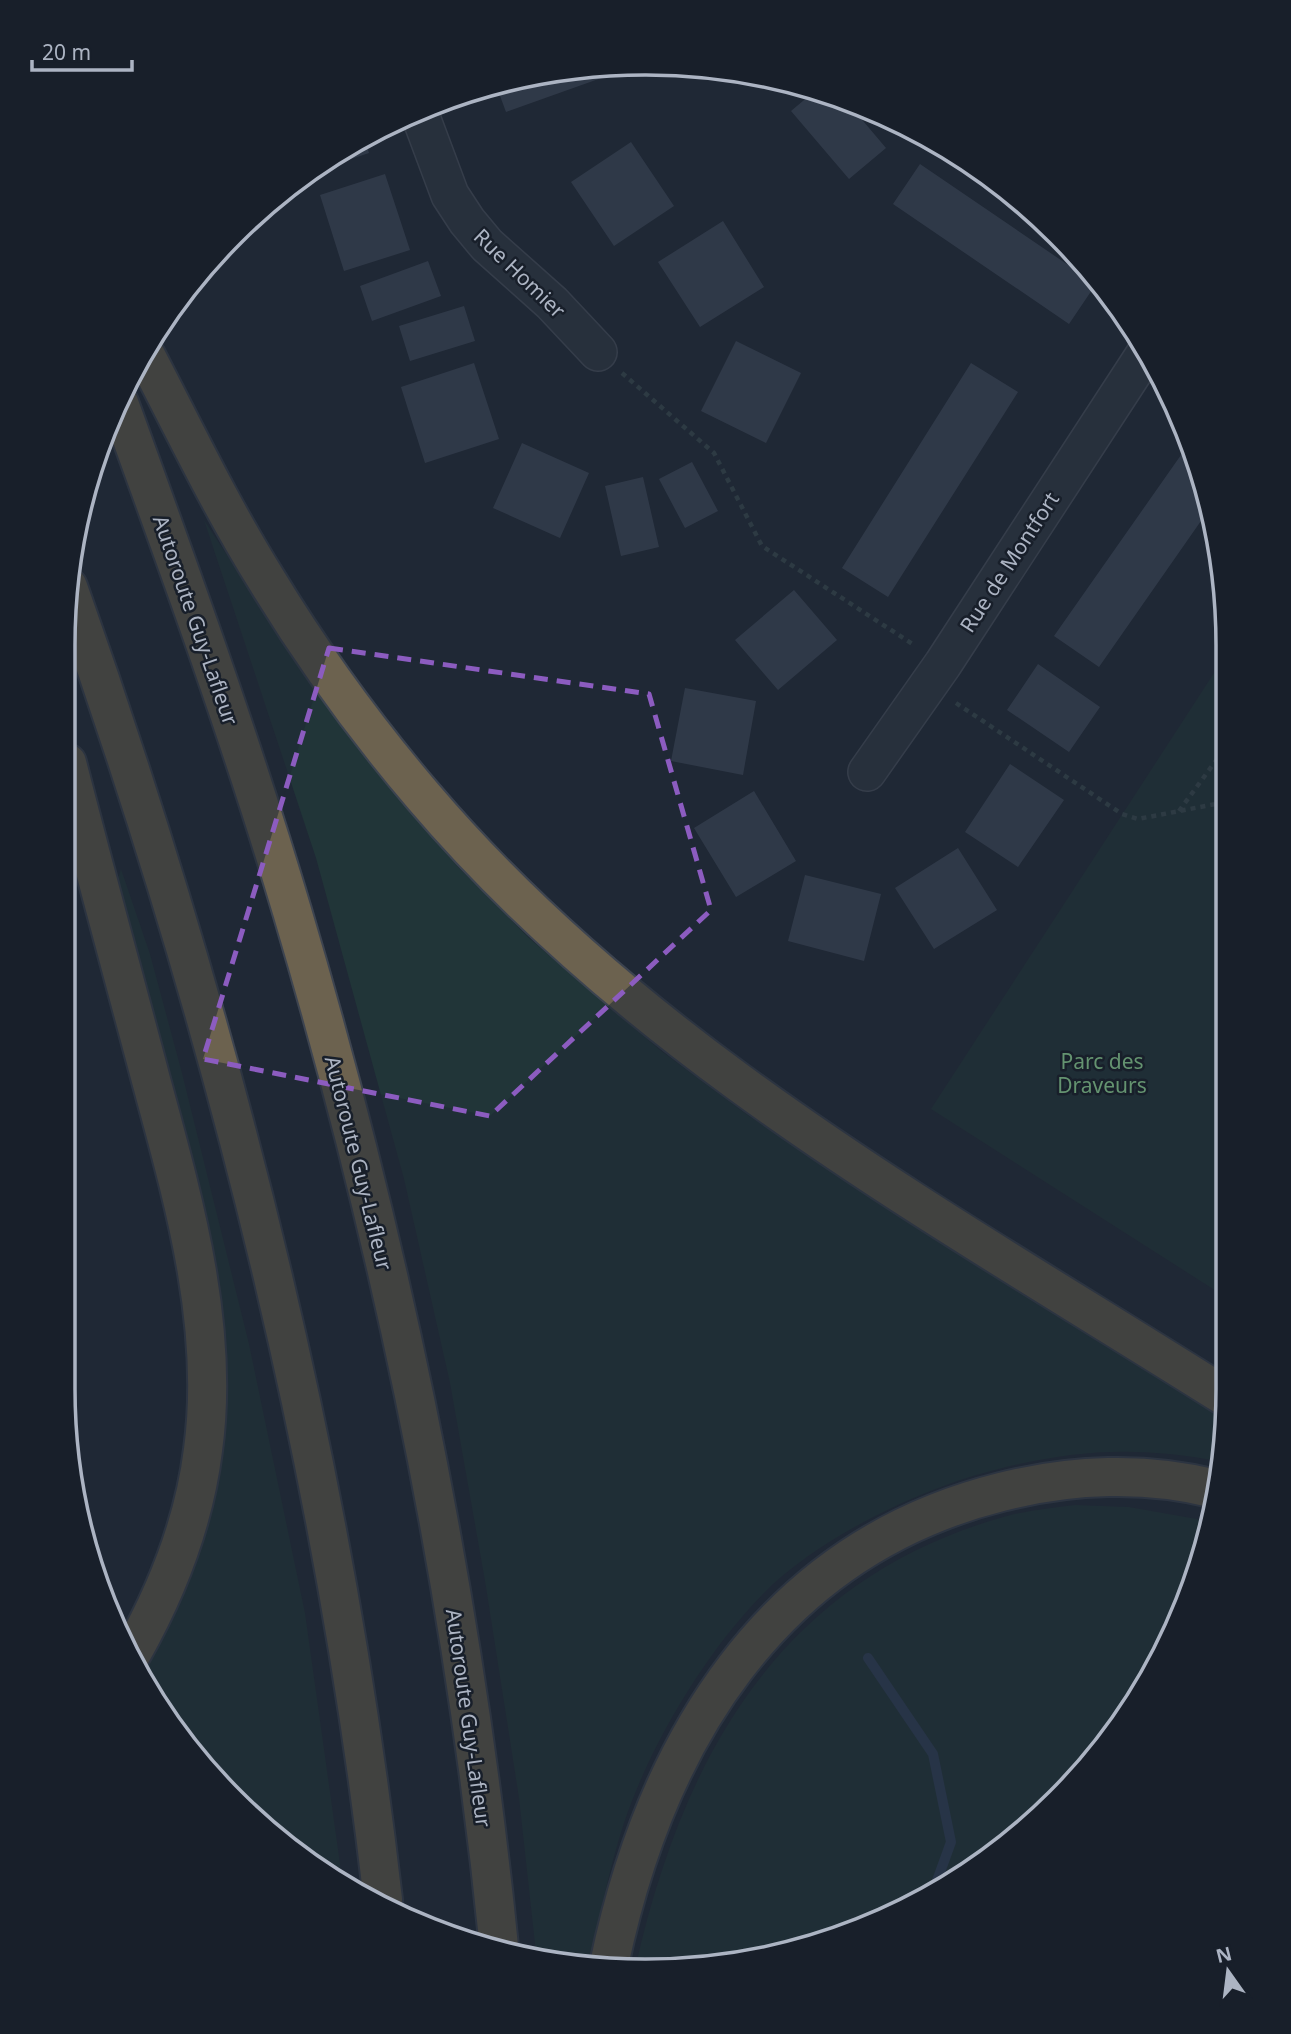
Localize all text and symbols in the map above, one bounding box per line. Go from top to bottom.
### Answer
scale bar [32,28,131,72]
text: 20 m [42,38,91,66]
street label: Rue Homier [468,222,572,324]
street label: Rue de Montfort [953,486,1065,638]
street label: Autoroute Guy-Lafleur [147,511,245,729]
park label: Parc des Draveurs [1057,1047,1147,1099]
street label: Autoroute Guy-Lafleur [319,1053,399,1274]
street label: Autoroute Guy-Lafleur [440,1607,498,1829]
north arrow [1193,1936,1263,2006]
text: N [1213,1940,1235,1969]

